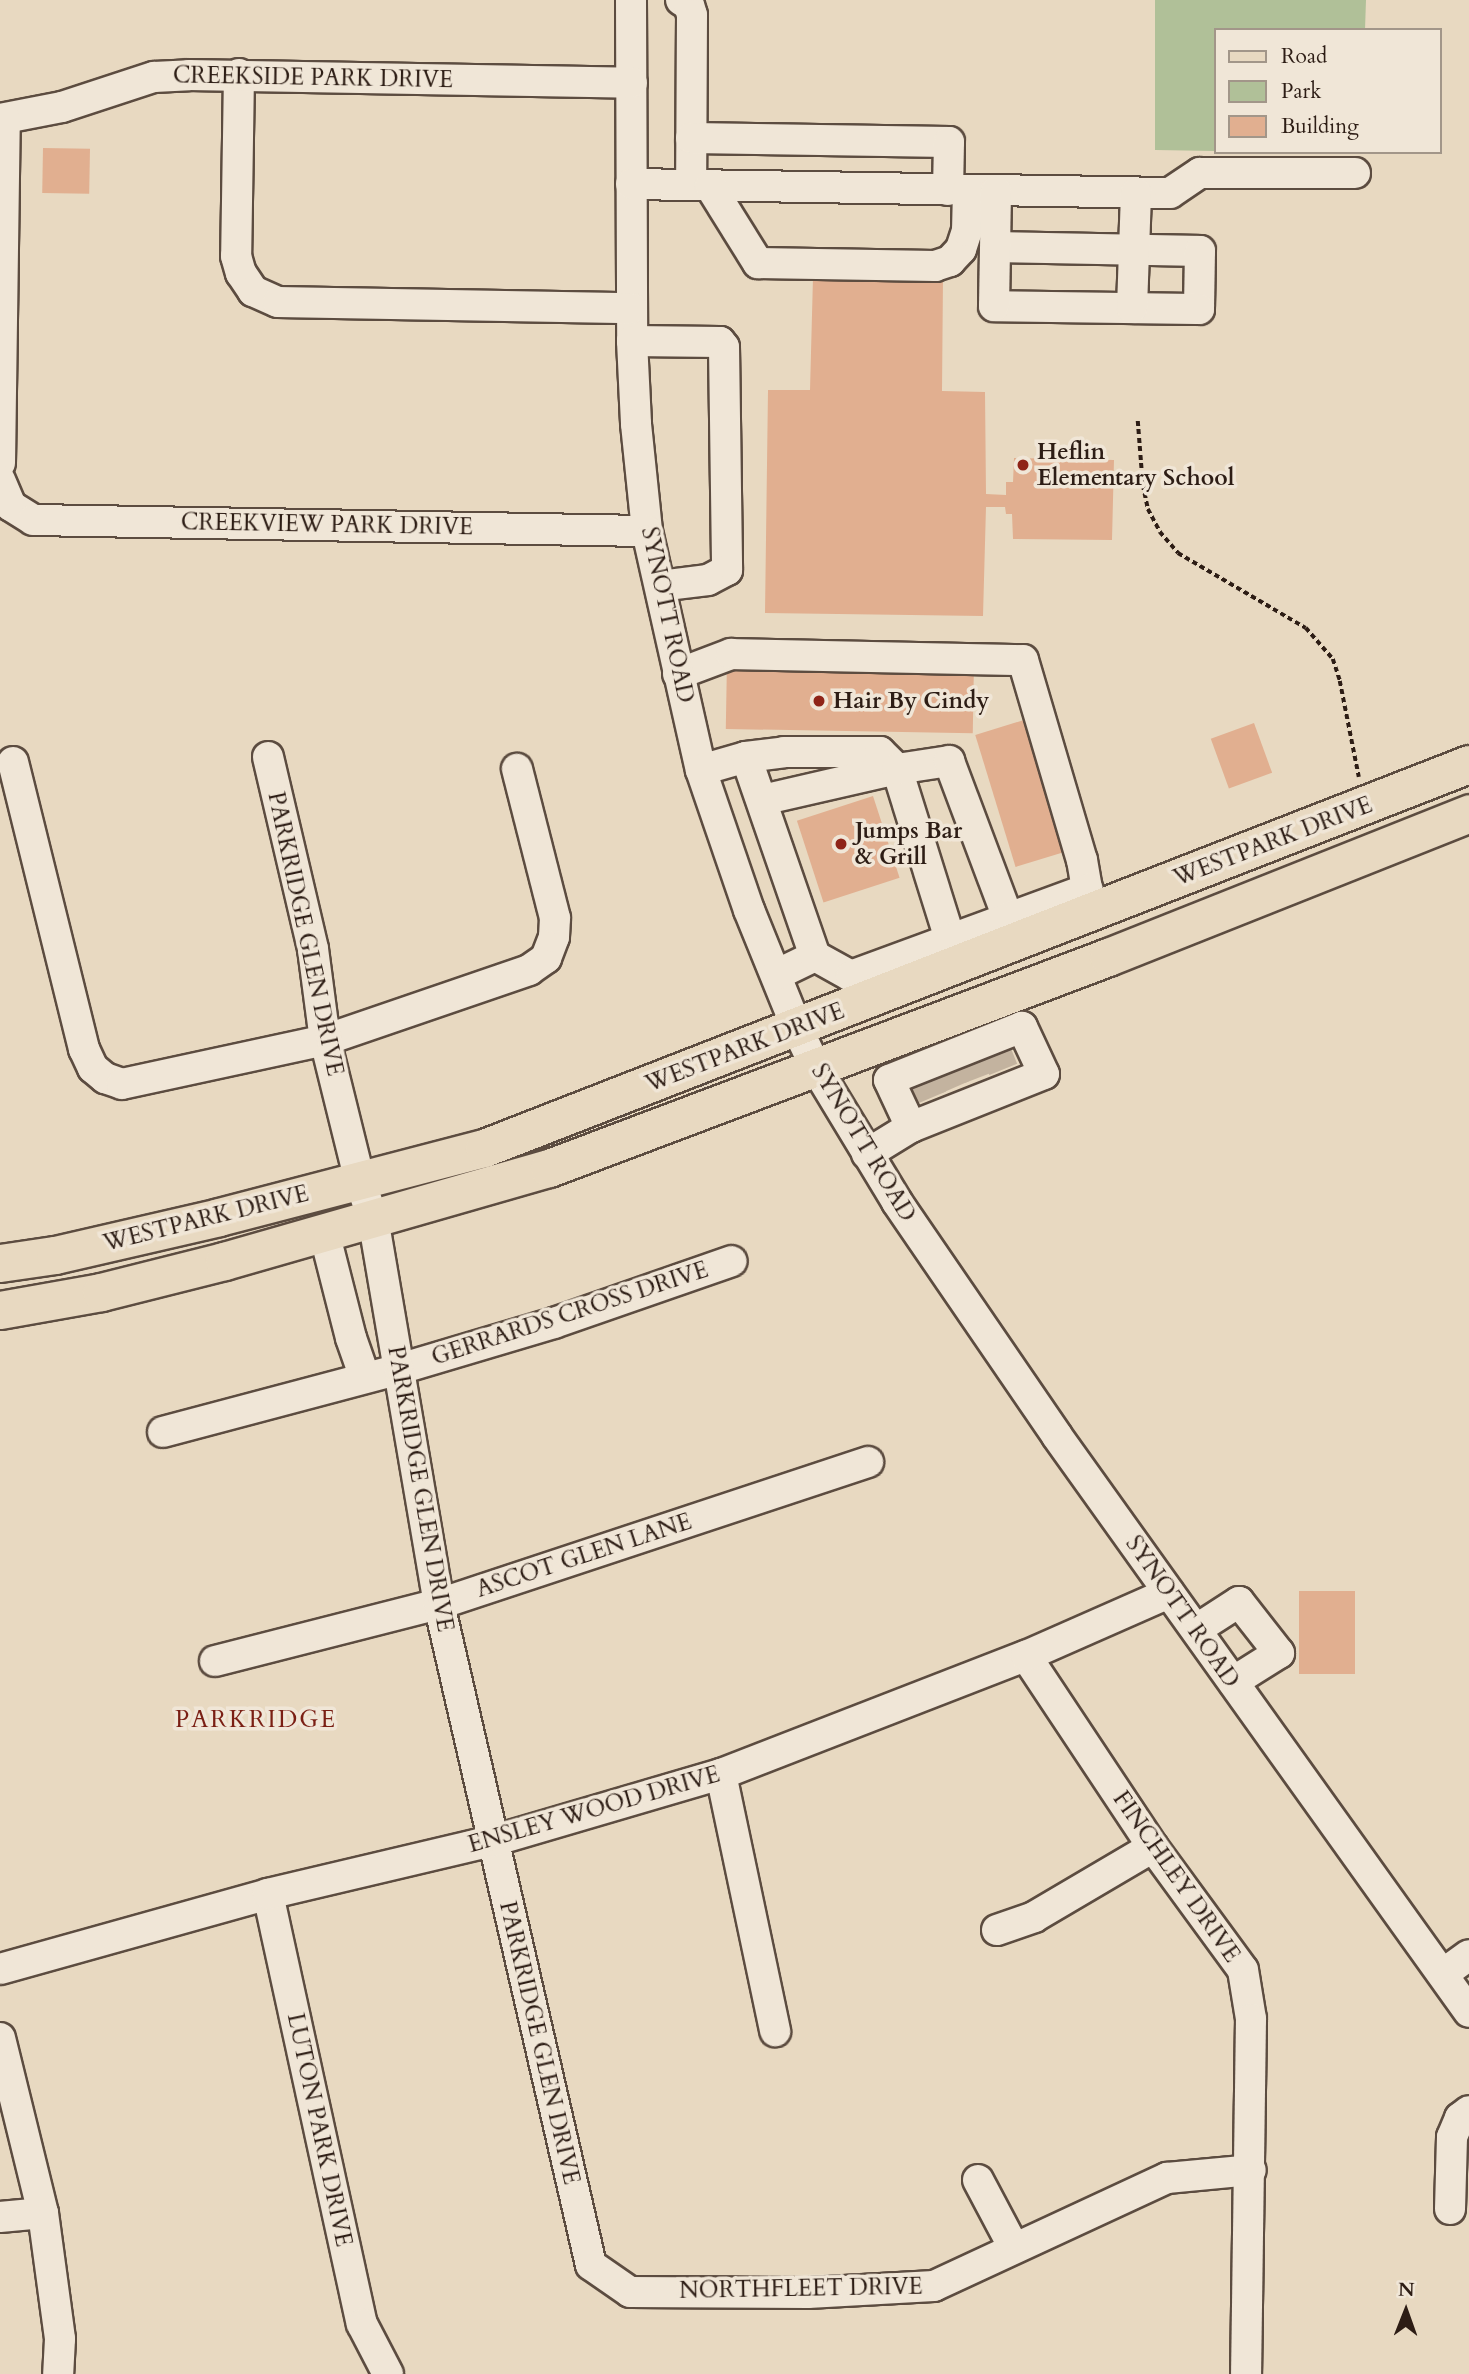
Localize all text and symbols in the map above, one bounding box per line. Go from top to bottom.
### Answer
legend [1214,28,1441,154]
text: Road [1281,42,1327,71]
street label: CREEKSIDE PARK DRIVE [173,62,453,94]
text: Park [1281,77,1321,106]
text: Building [1281,112,1359,141]
place label: Heflin Elementary School [1037,438,1234,492]
marker: Heflin Elementary School [1015,457,1031,473]
street label: CREEKVIEW PARK DRIVE [181,509,473,541]
street label: SYNOTT ROAD [635,525,699,705]
place label: Hair By Cindy [833,687,989,715]
marker: Hair By Cindy [811,693,827,709]
street label: PARKRIDGE GLEN DRIVE [261,789,349,1079]
street label: WESTPARK DRIVE [1170,791,1376,893]
place label: Jumps Bar & Grill [855,817,962,871]
marker: Jumps Bar & Grill [833,836,849,852]
street label: WESTPARK DRIVE [642,997,848,1099]
street label: SYNOTT ROAD [805,1059,921,1227]
street label: WESTPARK DRIVE [100,1180,312,1258]
street label: GERRARDS CROSS DRIVE [428,1256,712,1372]
street label: PARKRIDGE GLEN DRIVE [381,1344,459,1634]
street label: ASCOT GLEN LANE [473,1508,695,1604]
street label: SYNOTT ROAD [1119,1531,1245,1693]
district label: PARKRIDGE [176,1706,336,1734]
street label: ENSLEY WOOD DRIVE [465,1761,723,1859]
street label: FINCHLEY DRIVE [1107,1786,1245,1968]
street label: PARKRIDGE GLEN DRIVE [493,1899,585,2187]
street label: LUTON PARK DRIVE [281,2011,357,2249]
street label: NORTHFLEET DRIVE [679,2273,923,2305]
north arrow [1371,2276,1441,2346]
text: N [1398,2277,1415,2303]

